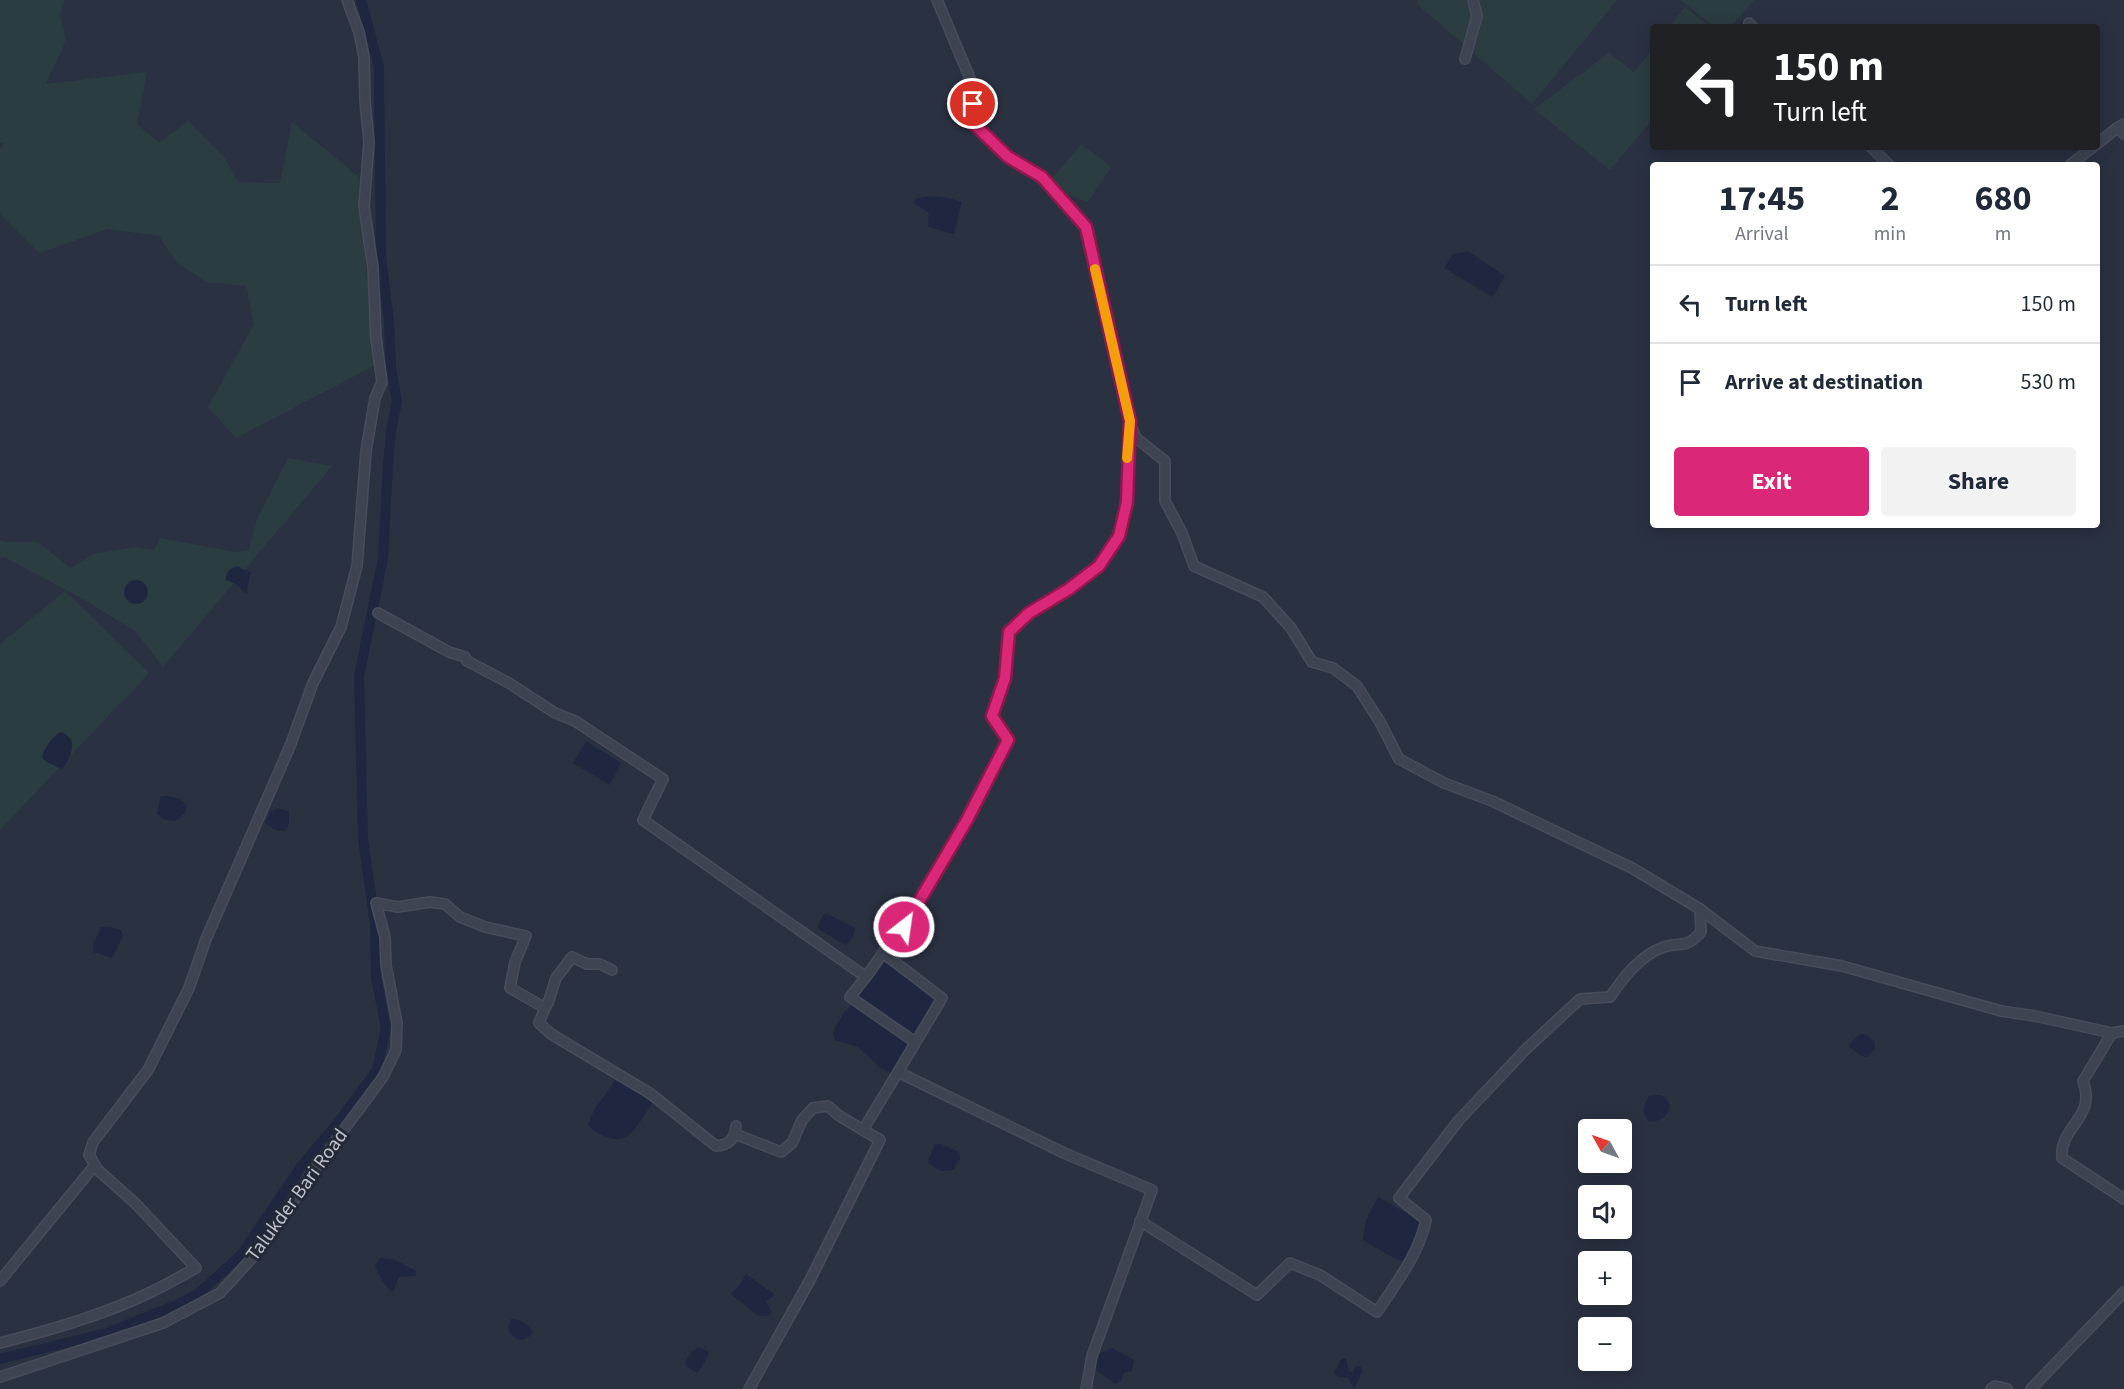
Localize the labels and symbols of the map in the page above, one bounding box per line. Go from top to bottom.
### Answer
pin [947,78,998,129]
position arrow [872,895,936,959]
north arrow [1578,1119,1632,1173]
street label: Talukder Bari Road [239,1123,355,1267]

